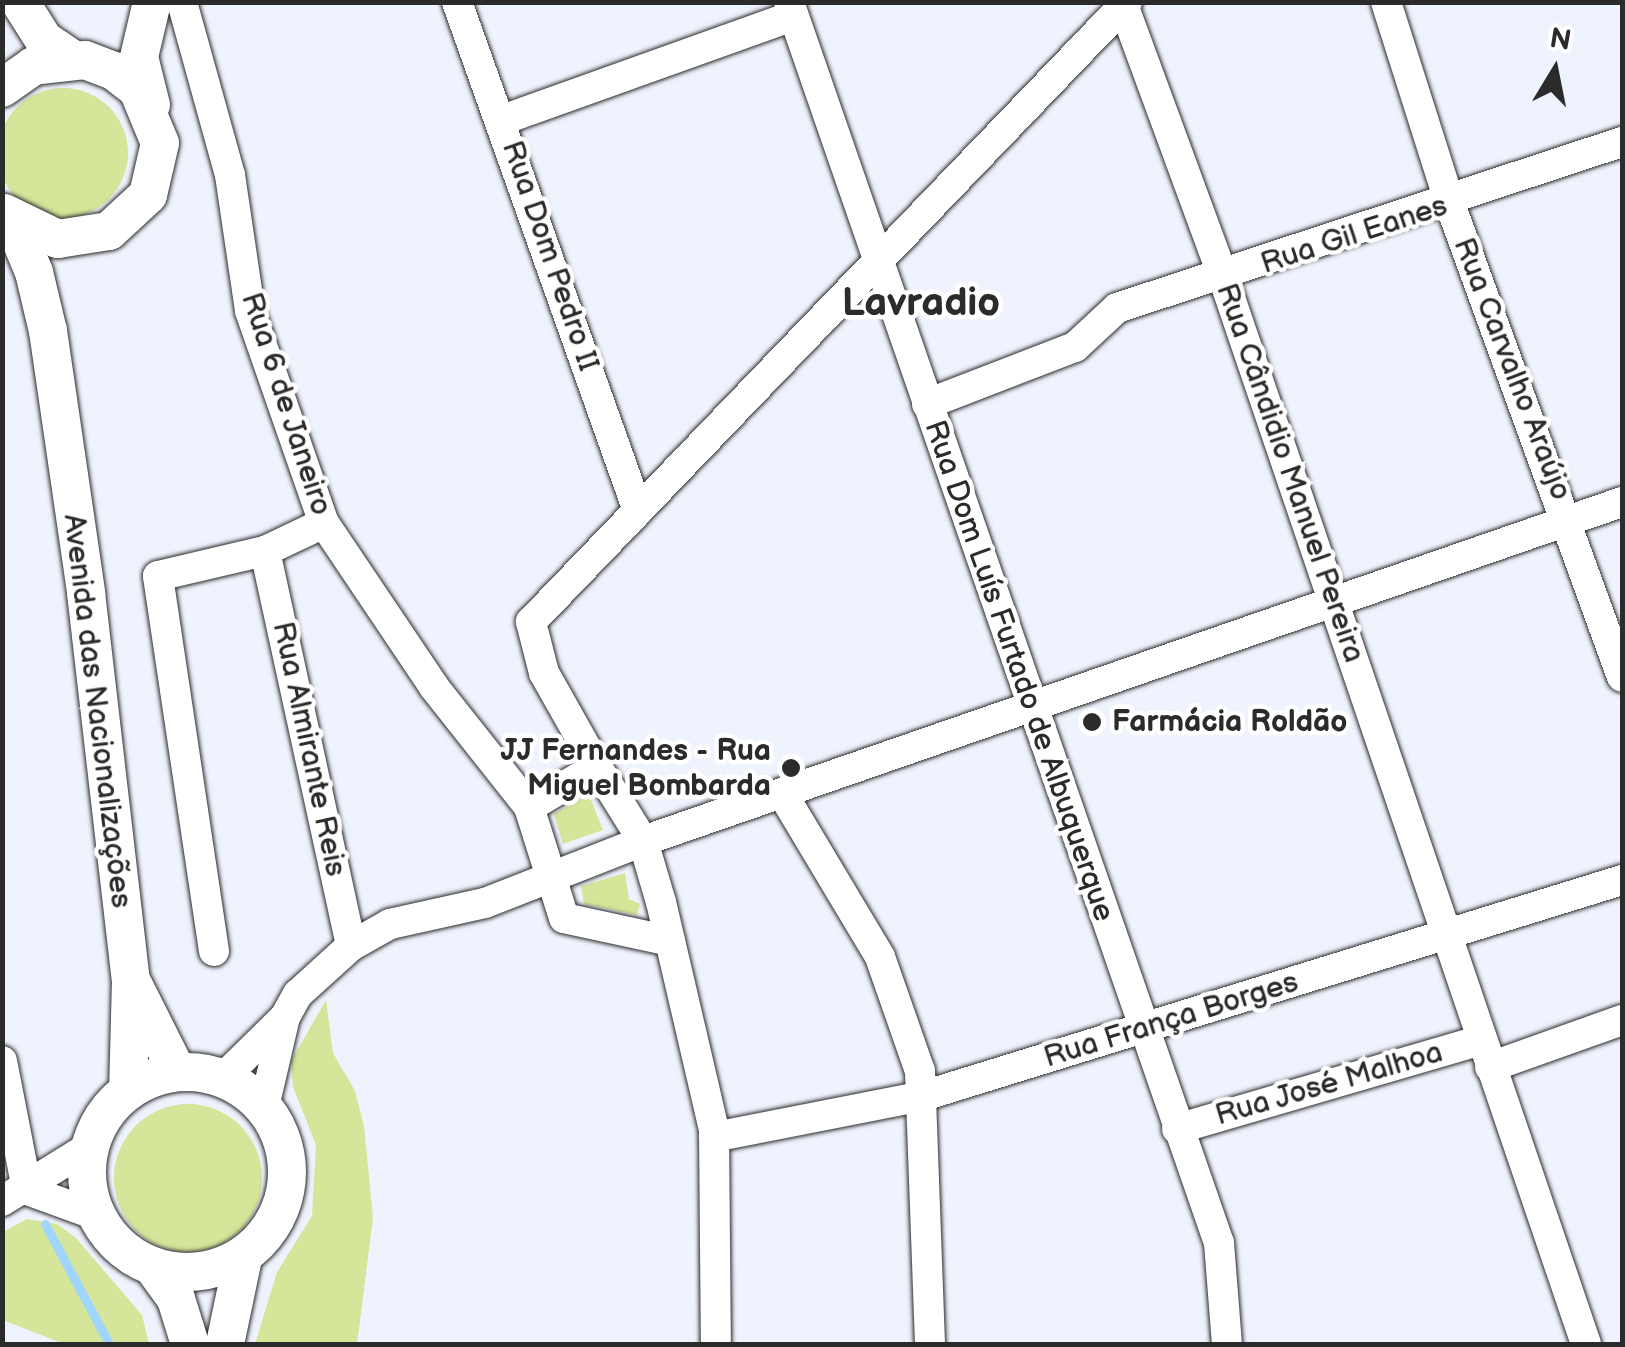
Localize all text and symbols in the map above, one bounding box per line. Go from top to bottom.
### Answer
north arrow [1505,20,1605,120]
text: N [1547,22,1574,58]
street label: Rua Dom Pedro II [494,136,606,376]
street label: Rua Gil Eanes [1256,188,1452,282]
street label: Rua Carvalho Araújo [1445,233,1579,505]
district label: Lavradio [842,279,1000,327]
street label: Rua Cândidio Manuel Pereira [1208,279,1372,667]
street label: Rua 6 de Janeiro [233,287,339,521]
street label: Rua Dom Luís Furtado de Albuquerque [916,416,1122,926]
street label: Avenida das Nacionalizações [55,512,139,910]
street label: Rua Almirante Reis [264,618,354,880]
place label: Farmácia Roldão [1112,704,1347,740]
marker: Farmácia Roldão [1081,711,1103,733]
place label: JJ Fernandes - Rua Miguel Bombarda [501,733,771,804]
marker: JJ Fernandes - Rua Miguel Bombarda [780,757,802,779]
street label: Rua França Borges [1040,964,1302,1076]
street label: Rua José Malhoa [1210,1034,1448,1134]

